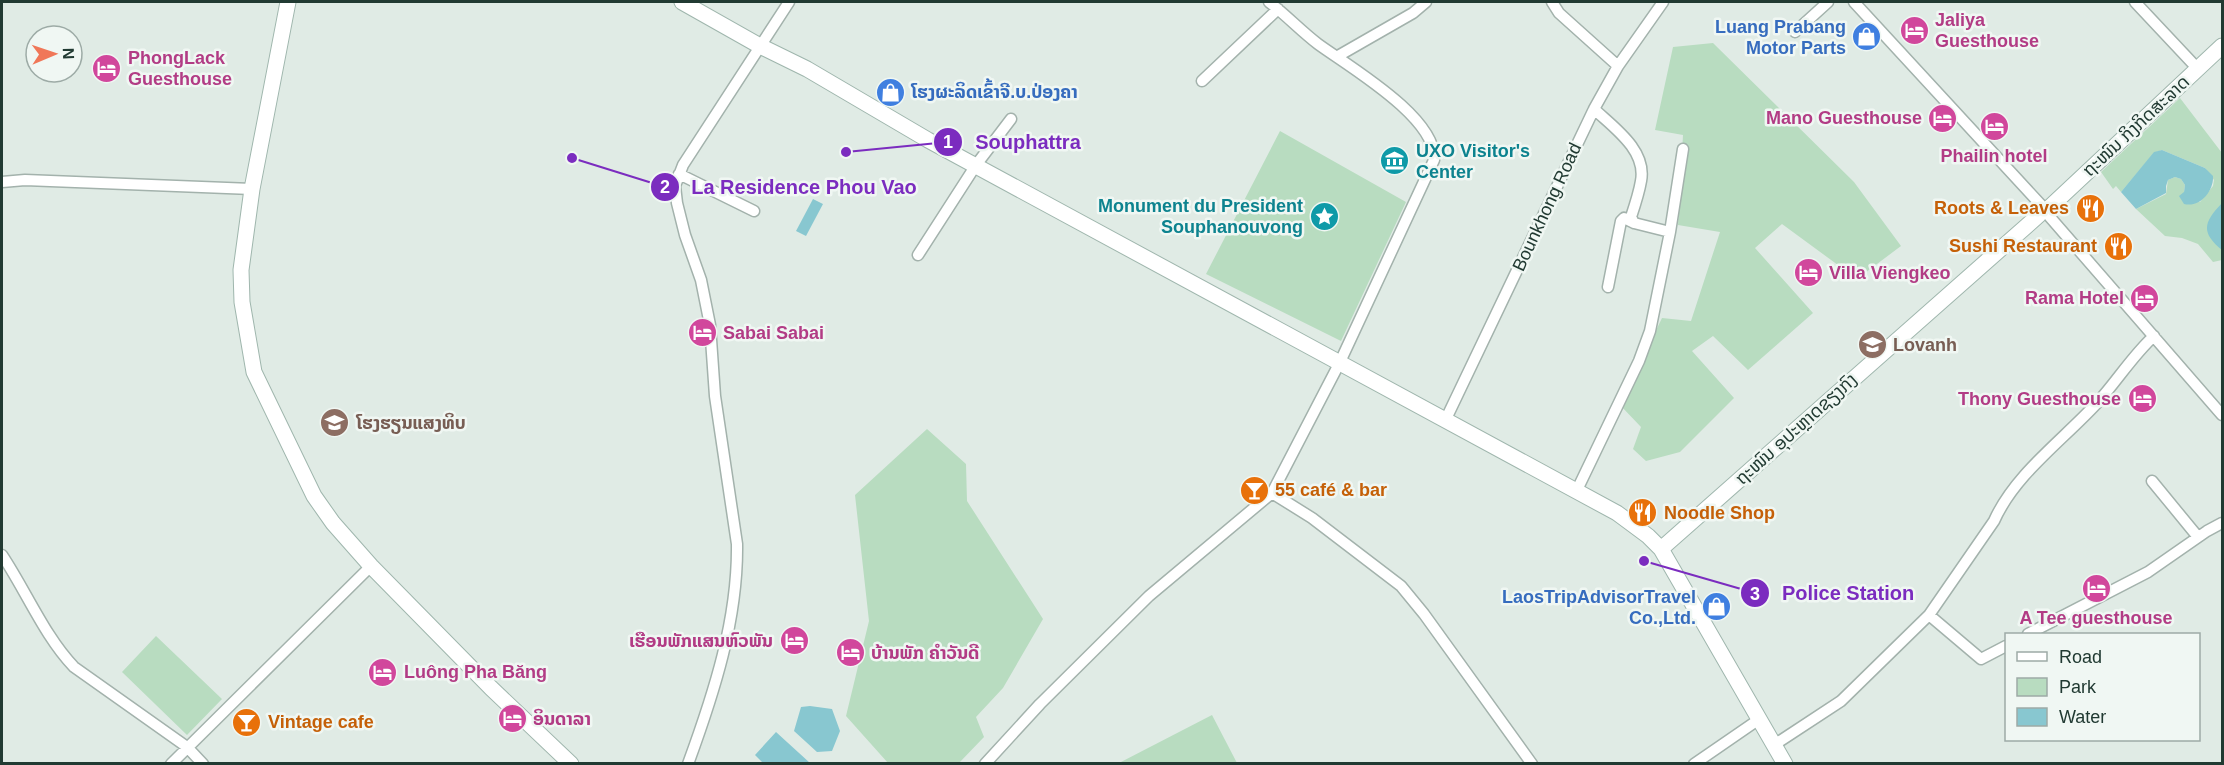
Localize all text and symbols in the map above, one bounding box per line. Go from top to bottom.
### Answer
place label: Jaliya Guesthouse [1935,10,2039,51]
hotel icon: Jaliya Guesthouse [1898,14,1930,46]
place label: Luang Prabang Motor Parts [1715,17,1846,58]
shop icon: Luang Prabang Motor Parts [1851,21,1883,53]
north arrow [24,24,84,84]
text: N [60,47,77,60]
place label: PhongLack Guesthouse [128,48,232,89]
hotel icon: PhongLack Guesthouse [91,52,123,84]
street label: ຖະໜົນ ກິງກິດສະລາດ [2079,72,2193,180]
shop icon: ໂຮງຜະລິດເຂົ້າຈີ.ບ.ປ່ອງຄາ [874,76,906,108]
place label: ໂຮງຜະລິດເຂົ້າຈີ.ບ.ປ່ອງຄາ [910,78,1078,102]
hotel icon: Mano Guesthouse [1927,102,1959,134]
place label: Mano Guesthouse [1766,108,1922,128]
hotel icon: Phailin hotel [1978,111,2010,143]
callout: Souphattra [933,123,1092,161]
text: Souphattra [975,131,1082,153]
text: 1 [943,132,953,152]
street label: Bounkhong Road [1509,140,1585,274]
place label: UXO Visitor's Center [1416,141,1530,182]
museum icon: UXO Visitor's Center [1379,145,1411,177]
place label: Phailin hotel [1940,146,2048,166]
callout: La Residence Phou Vao [650,168,929,206]
text: La Residence Phou Vao [691,176,917,198]
text: 2 [660,177,670,197]
restaurant icon: Roots & Leaves [2074,192,2106,224]
place label: Monument du President Souphanouvong [1098,196,1303,237]
place label: Roots & Leaves [1934,198,2069,218]
place icon: Monument du President Souphanouvong [1308,200,1340,232]
restaurant icon: Sushi Restaurant [2102,230,2134,262]
place label: Sushi Restaurant [1949,236,2097,256]
hotel icon: Villa Viengkeo [1792,257,1824,289]
place label: Villa Viengkeo [1829,263,1950,283]
hotel icon: Rama Hotel [2129,282,2161,314]
place label: Rama Hotel [2025,288,2124,308]
hotel icon: Sabai Sabai [686,317,718,349]
place label: Sabai Sabai [723,323,824,343]
school or university icon: Lovanh [1856,329,1888,361]
place label: Lovanh [1893,335,1957,355]
street label: ຖະໜົນ ອຸປະຫຼາດຊຽງກົງ [1731,369,1861,489]
hotel icon: Thony Guesthouse [2126,383,2158,415]
place label: Thony Guesthouse [1958,389,2121,409]
school or university icon: ໂຮງຮຽນແສງທິບ [319,407,351,439]
place label: ໂຮງຮຽນແສງທິບ [355,412,466,434]
bar icon: 55 café & bar [1238,474,1270,506]
place label: 55 café & bar [1275,480,1387,500]
restaurant icon: Noodle Shop [1627,497,1659,529]
place label: Noodle Shop [1664,503,1775,523]
hotel icon: A Tee guesthouse [2080,573,2112,605]
callout: Police Station [1740,574,1926,612]
text: Police Station [1782,582,1914,604]
text: 3 [1750,584,1760,604]
place label: LaosTripAdvisorTravel Co.,Ltd. [1502,587,1696,628]
shop icon: LaosTripAdvisorTravel Co.,Ltd. [1701,591,1733,623]
place label: A Tee guesthouse [2019,608,2173,628]
hotel icon: ເຮືອນພັກແສນຫົວພັນ [778,625,810,657]
place label: ເຮືອນພັກແສນຫົວພັນ [629,631,773,651]
legend [2005,633,2200,741]
hotel icon: ບ້ານພັກ ຄໍາວັນດີ [834,637,866,669]
place label: ບ້ານພັກ ຄໍາວັນດີ [871,643,980,663]
text: Road [2059,647,2102,667]
hotel icon: Luông Pha Băng [367,656,399,688]
place label: Luông Pha Băng [404,662,547,682]
text: Park [2059,677,2097,697]
hotel icon: ອິນດາລາ [496,703,528,735]
bar icon: Vintage cafe [231,706,263,738]
text: Water [2059,707,2106,727]
place label: ອິນດາລາ [533,708,591,729]
place label: Vintage cafe [268,712,374,732]

